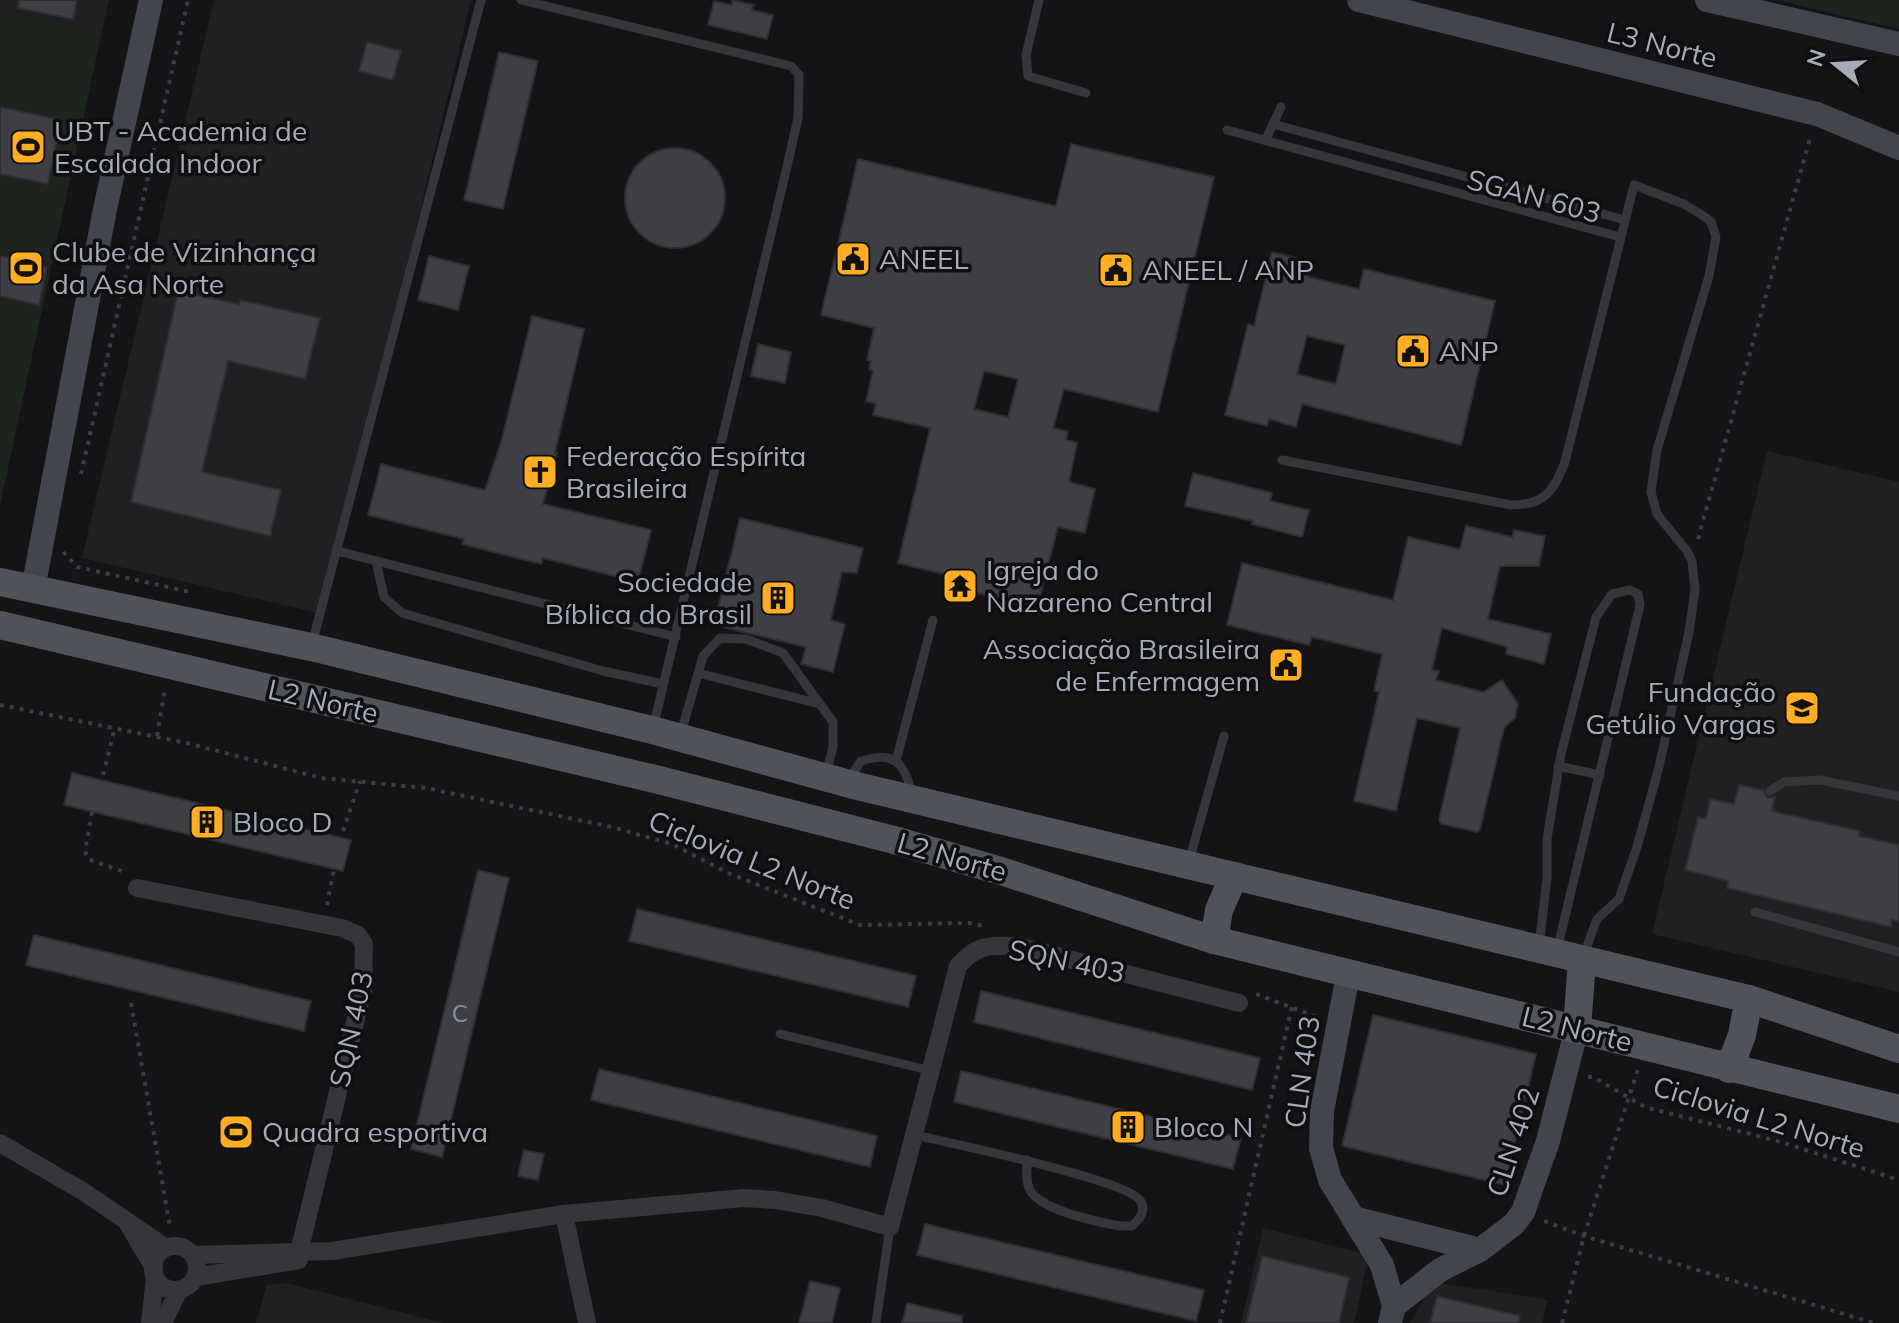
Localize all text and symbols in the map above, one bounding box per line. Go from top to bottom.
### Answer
street label: L3 Norte [1604,14,1721,75]
north arrow [1795,24,1875,104]
text: N [1800,46,1832,70]
place label: UBT - Academia de Escalada Indoor [54,113,307,180]
sports icon: UBT - Academia de Escalada Indoor [9,128,47,166]
street label: SGAN 603 [1463,161,1605,230]
place label: Clube de Vizinhança da Asa Norte [52,234,317,301]
public building icon: ANEEL [834,240,872,278]
place label: ANEEL [879,241,969,276]
sports icon: Clube de Vizinhança da Asa Norte [7,249,45,287]
public building icon: ANEEL / ANP [1097,251,1135,289]
place label: ANEEL / ANP [1142,252,1314,287]
public building icon: ANP [1394,332,1432,370]
place label: ANP [1439,333,1499,368]
place label: Federação Espírita Brasileira [566,438,806,505]
church icon: Federação Espírita Brasileira [521,453,559,491]
place label: Igreja do Nazareno Central [986,552,1213,619]
place label: Sociedade Bíblica do Brasil [545,564,752,631]
temple icon: Igreja do Nazareno Central [941,567,979,605]
building icon: Sociedade Bíblica do Brasil [759,579,797,617]
place label: Associação Brasileira de Enfermagem [983,631,1260,698]
public building icon: Associação Brasileira de Enfermagem [1267,646,1305,684]
street label: L2 Norte [265,671,382,730]
place label: Fundação Getúlio Vargas [1585,674,1776,741]
school or university icon: Fundação Getúlio Vargas [1783,689,1821,727]
street label: Ciclovia L2 Norte [644,802,861,917]
building icon: Bloco D [188,803,226,841]
place label: Bloco D [233,804,333,839]
street label: L2 Norte [893,824,1011,889]
street label: SQN 403 [1006,931,1128,990]
street label: SQN 403 [321,968,380,1090]
house number: C [452,998,468,1028]
street label: L2 Norte [1519,998,1636,1059]
street label: CLN 403 [1276,1014,1327,1130]
street label: Ciclovia L2 Norte [1649,1068,1869,1165]
street label: CLN 402 [1478,1083,1547,1201]
building icon: Bloco N [1109,1108,1147,1146]
place label: Bloco N [1154,1109,1254,1144]
sports icon: Quadra esportiva [217,1113,255,1151]
place label: Quadra esportiva [262,1114,488,1149]

